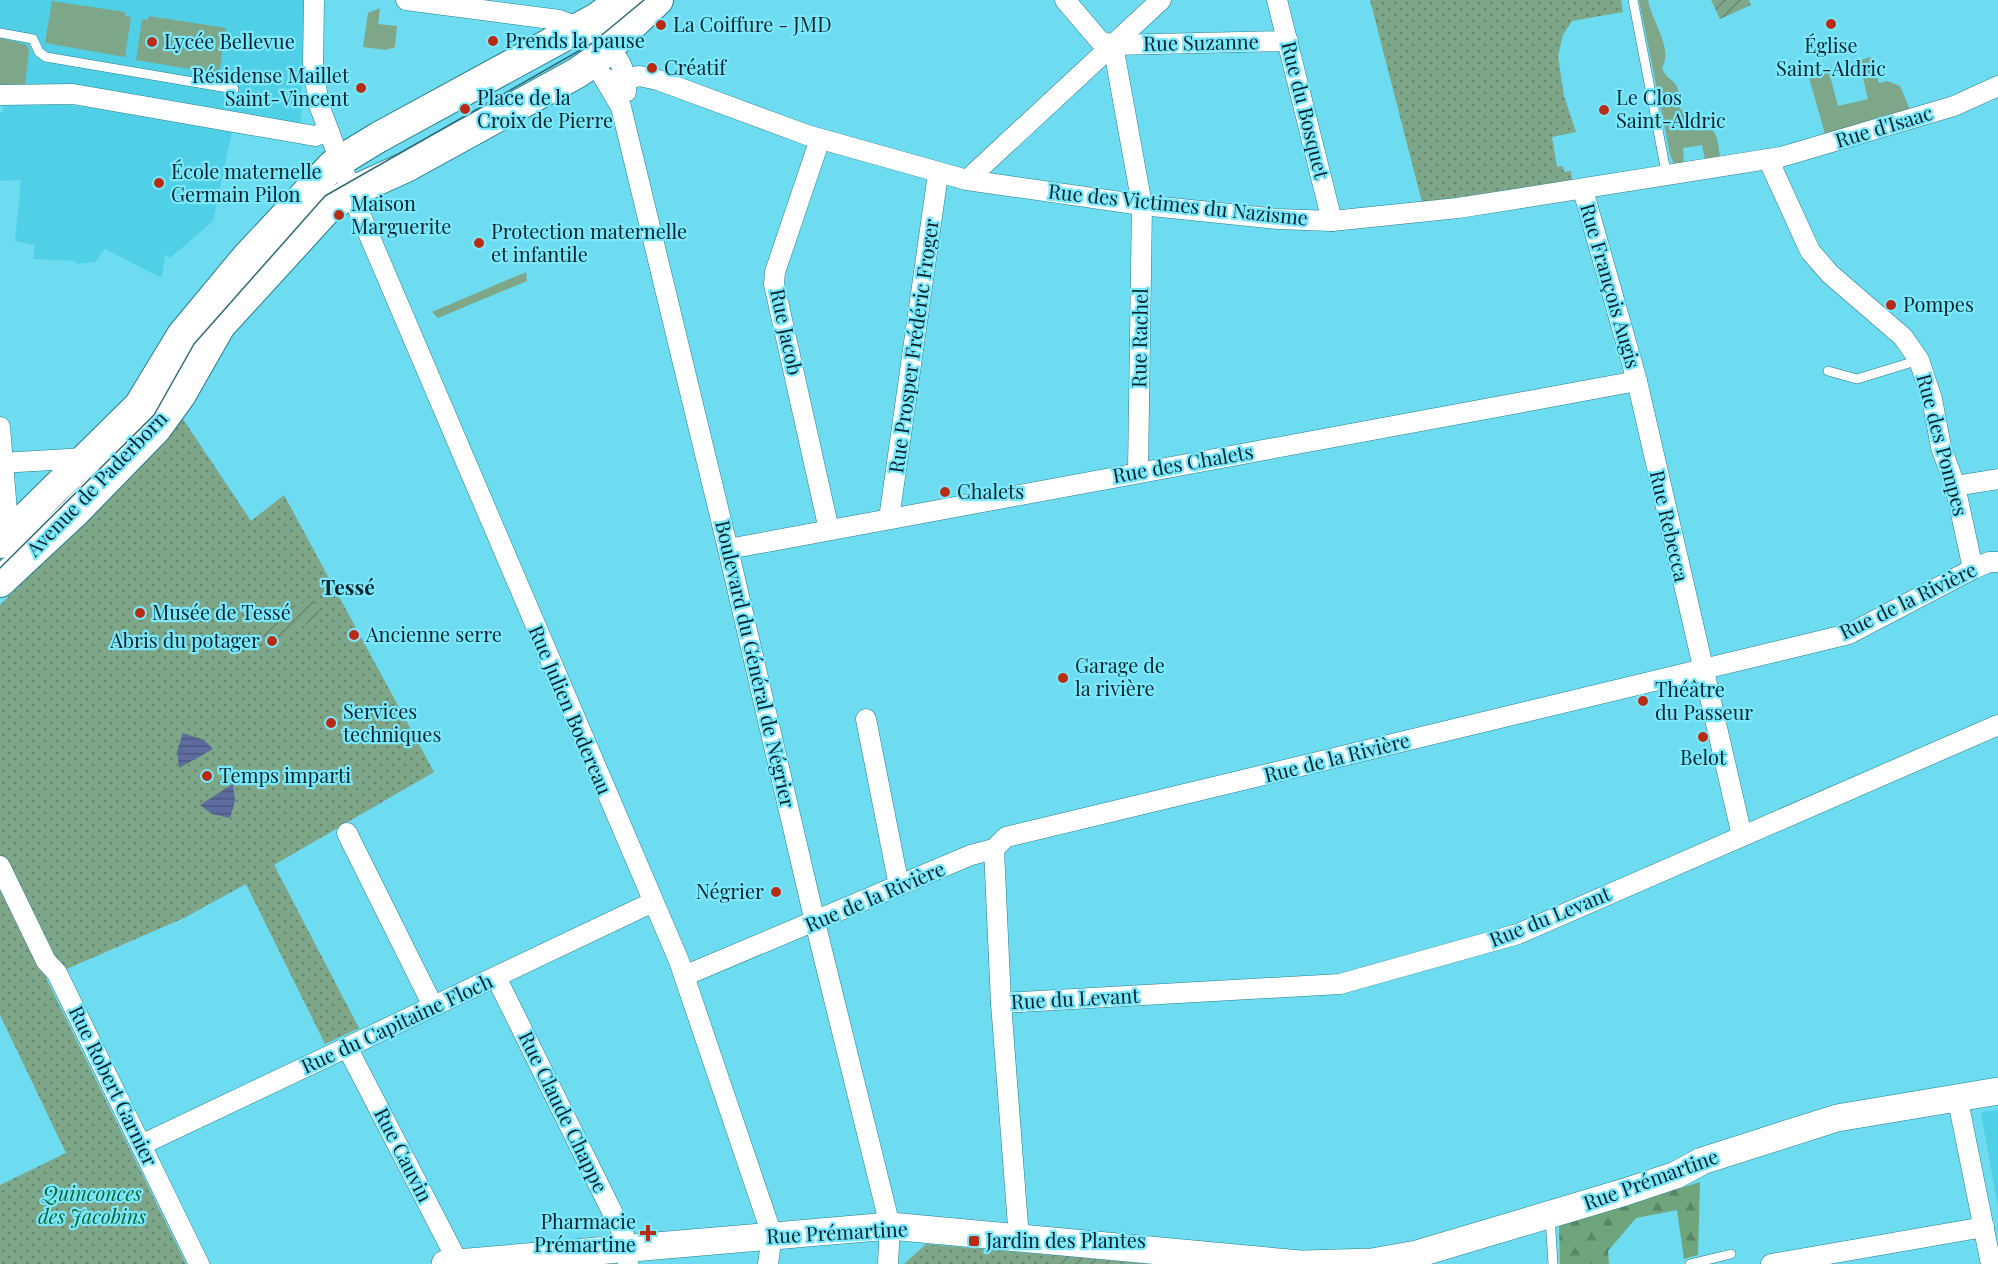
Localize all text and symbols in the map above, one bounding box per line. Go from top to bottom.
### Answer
place label: La Coiffure - JMD [673,10,832,37]
marker: Église Saint-Aldric [1824,17,1838,31]
marker: La Coiffure - JMD [654,18,668,32]
place label: Prends la pause [505,26,645,53]
place label: Lycée Bellevue [164,27,295,54]
street label: Rue Suzanne [1143,27,1259,56]
place label: Église Saint-Aldric [1776,31,1886,81]
marker: Prends la pause [486,34,500,48]
marker: Lycée Bellevue [145,35,159,49]
street label: Rue du Bosquet [1276,38,1337,182]
place label: Créatif [664,53,727,80]
place label: Résidense Maillet Saint-Vincent [192,61,350,111]
marker: Créatif [645,61,659,75]
marker: Résidense Maillet Saint-Vincent [354,81,368,95]
place label: Place de la Croix de Pierre [477,83,613,133]
place label: Le Clos Saint-Aldric [1616,83,1726,133]
street label: Rue d'Isaac [1832,98,1936,153]
marker: Place de la Croix de Pierre [458,102,472,116]
marker: Le Clos Saint-Aldric [1597,103,1611,117]
place label: École maternelle Germain Pilon [171,157,322,207]
marker: École maternelle Germain Pilon [152,176,166,190]
street label: Rue des Victimes du Nazisme [1047,176,1309,231]
place label: Maison Marguerite [351,189,451,239]
street label: Rue François Augis [1575,200,1648,371]
marker: Maison Marguerite [332,208,346,222]
place label: Protection maternelle et infantile [491,217,687,267]
street label: Rue Prosper Frédéric Froger [881,217,944,475]
marker: Protection maternelle et infantile [472,236,486,250]
street label: Rue Jacob [765,286,810,377]
street label: Rue Rachel [1124,288,1153,388]
place label: Pompes [1903,290,1974,317]
marker: Pompes [1884,298,1898,312]
street label: Rue des Pompes [1911,370,1975,519]
street label: Avenue de Paderborn [19,404,173,562]
street label: Rue des Chalets [1110,437,1255,488]
street label: Rue Rebecca [1645,467,1696,584]
place label: Chalets [957,477,1024,504]
marker: Chalets [938,485,952,499]
street label: Boulevard du Général de Négrier [710,517,803,810]
street label: Rue de la Rivière [1834,555,1980,645]
district label: Tessé [321,572,375,600]
place label: Musée de Tessé [152,598,291,625]
marker: Musée de Tessé [133,606,147,620]
place label: Ancienne serre [365,620,502,647]
street label: Rue Julien Bodereau [523,621,619,799]
place label: Abris du potager [109,626,260,653]
marker: Ancienne serre [347,628,361,642]
marker: Abris du potager [265,634,279,648]
place label: Garage de la rivière [1075,651,1165,701]
marker: Garage de la rivière [1056,671,1070,685]
place label: Théâtre du Passeur [1655,675,1753,725]
marker: Théâtre du Passeur [1636,694,1650,708]
place label: Services techniques [343,697,441,747]
marker: Services techniques [324,716,338,730]
street label: Rue de la Rivière [1261,725,1412,788]
marker: Belot [1696,730,1710,744]
place label: Belot [1680,743,1727,770]
place label: Temps imparti [219,761,351,788]
marker: Temps imparti [200,769,214,783]
street label: Rue de la Rivière [800,854,948,937]
place label: Négrier [696,877,764,904]
street label: Rue du Levant [1485,879,1615,952]
marker: Négrier [769,885,783,899]
street label: Rue du Capitaine Floch [296,966,497,1079]
street label: Rue du Levant [1010,981,1141,1014]
street label: Rue Robert Garnier [64,1001,165,1170]
street label: Rue Claude Chappe [514,1026,615,1196]
street label: Rue Cauvin [369,1102,440,1206]
street label: Rue Prémartine [1579,1142,1722,1215]
park label: Quinconces des Jacobins [38,1179,146,1229]
place label: Pharmacie Prémartine [534,1207,636,1257]
street label: Rue Prémartine [765,1214,908,1249]
marker: Pharmacie Prémartine [641,1226,655,1240]
place label: Jardin des Plantes [985,1226,1146,1253]
marker: Jardin des Plantes [967,1234,981,1248]

